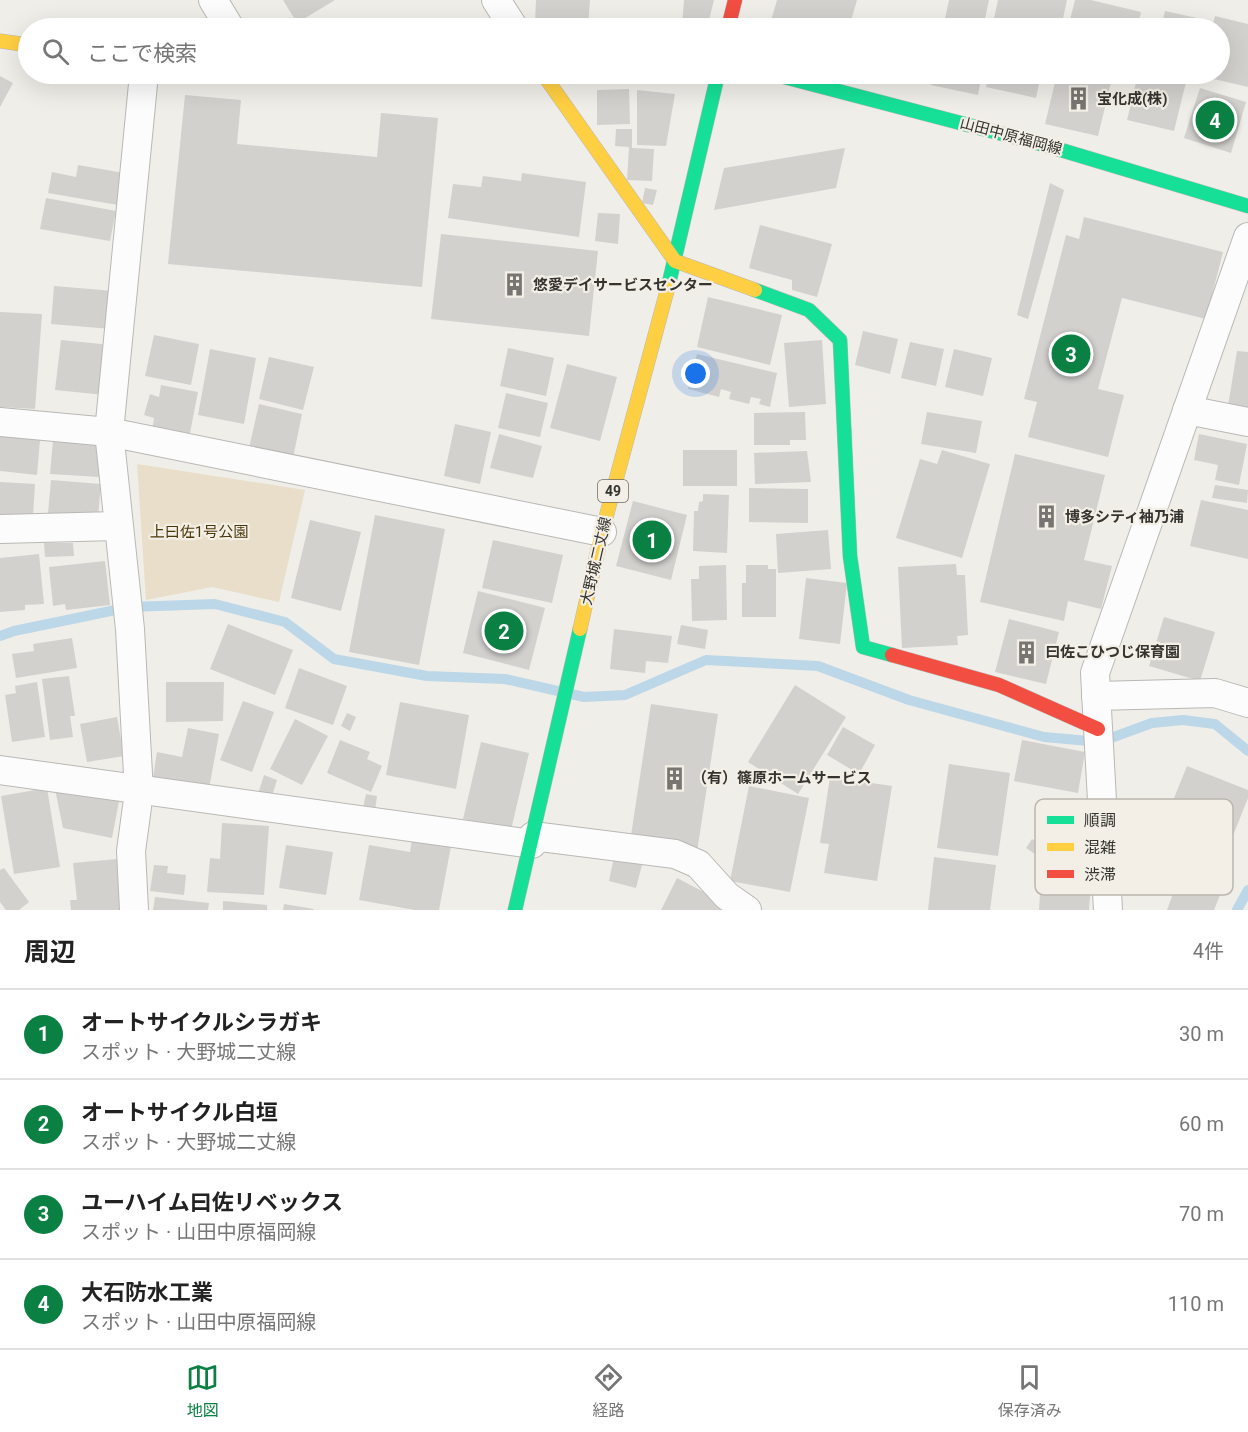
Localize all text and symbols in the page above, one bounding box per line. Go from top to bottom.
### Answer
search box [18,18,1230,84]
icon: search [39,35,72,68]
text: ここで検索 [87,41,197,66]
building icon: 宝化成(株) [1066,86,1092,112]
place label: 宝化成(株) [1097,90,1168,108]
pin: 4 [1196,98,1234,142]
street label: 山田中原福岡線 [958,114,1064,158]
building icon: 悠愛デイサービスセンター [502,272,528,298]
place label: 悠愛デイサービスセンター [533,276,713,294]
pin: 3 [1052,332,1090,376]
your location [681,359,710,388]
road number: 49 [598,480,628,502]
building icon: 博多シティ袖乃浦 [1034,504,1060,530]
place label: 博多シティ袖乃浦 [1065,508,1184,526]
street label: 大野城二丈線 [577,515,615,607]
pin: 1 [632,518,672,562]
park label: 上曰佐1号公園 [150,523,248,541]
pin: 2 [484,608,524,654]
building icon: 曰佐こひつじ保育園 [1014,639,1040,665]
place label: 曰佐こひつじ保育園 [1045,643,1180,661]
building icon: （有）篠原ホームサービス [661,765,687,791]
place label: （有）篠原ホームサービス [692,769,872,787]
legend [1035,799,1233,895]
text: 順調 [1084,811,1116,830]
text: 混雑 [1084,838,1116,857]
text: 渋滞 [1084,865,1116,884]
text: 周辺 [24,937,76,967]
text: 4件 [1193,939,1224,963]
text: オートサイクルシラガキ [81,1010,322,1035]
text: 1 [38,1022,49,1046]
text: 30 m [1179,1022,1224,1046]
text: スポット · 大野城二丈線 [81,1040,296,1064]
text: オートサイクル白垣 [81,1100,278,1125]
text: 2 [38,1112,49,1136]
text: 60 m [1179,1112,1224,1136]
text: スポット · 大野城二丈線 [81,1130,296,1154]
text: ユーハイム曰佐リベックス [81,1190,343,1215]
text: 3 [38,1202,49,1226]
text: 70 m [1179,1202,1224,1226]
text: スポット · 山田中原福岡線 [81,1220,316,1244]
text: 大石防水工業 [81,1280,213,1305]
text: 4 [38,1292,49,1316]
text: 110 m [1168,1292,1224,1316]
text: スポット · 山田中原福岡線 [81,1310,316,1334]
tab: 地図 [186,1361,219,1421]
tab: 経路 [592,1361,625,1421]
tab: 保存済み [998,1361,1062,1421]

